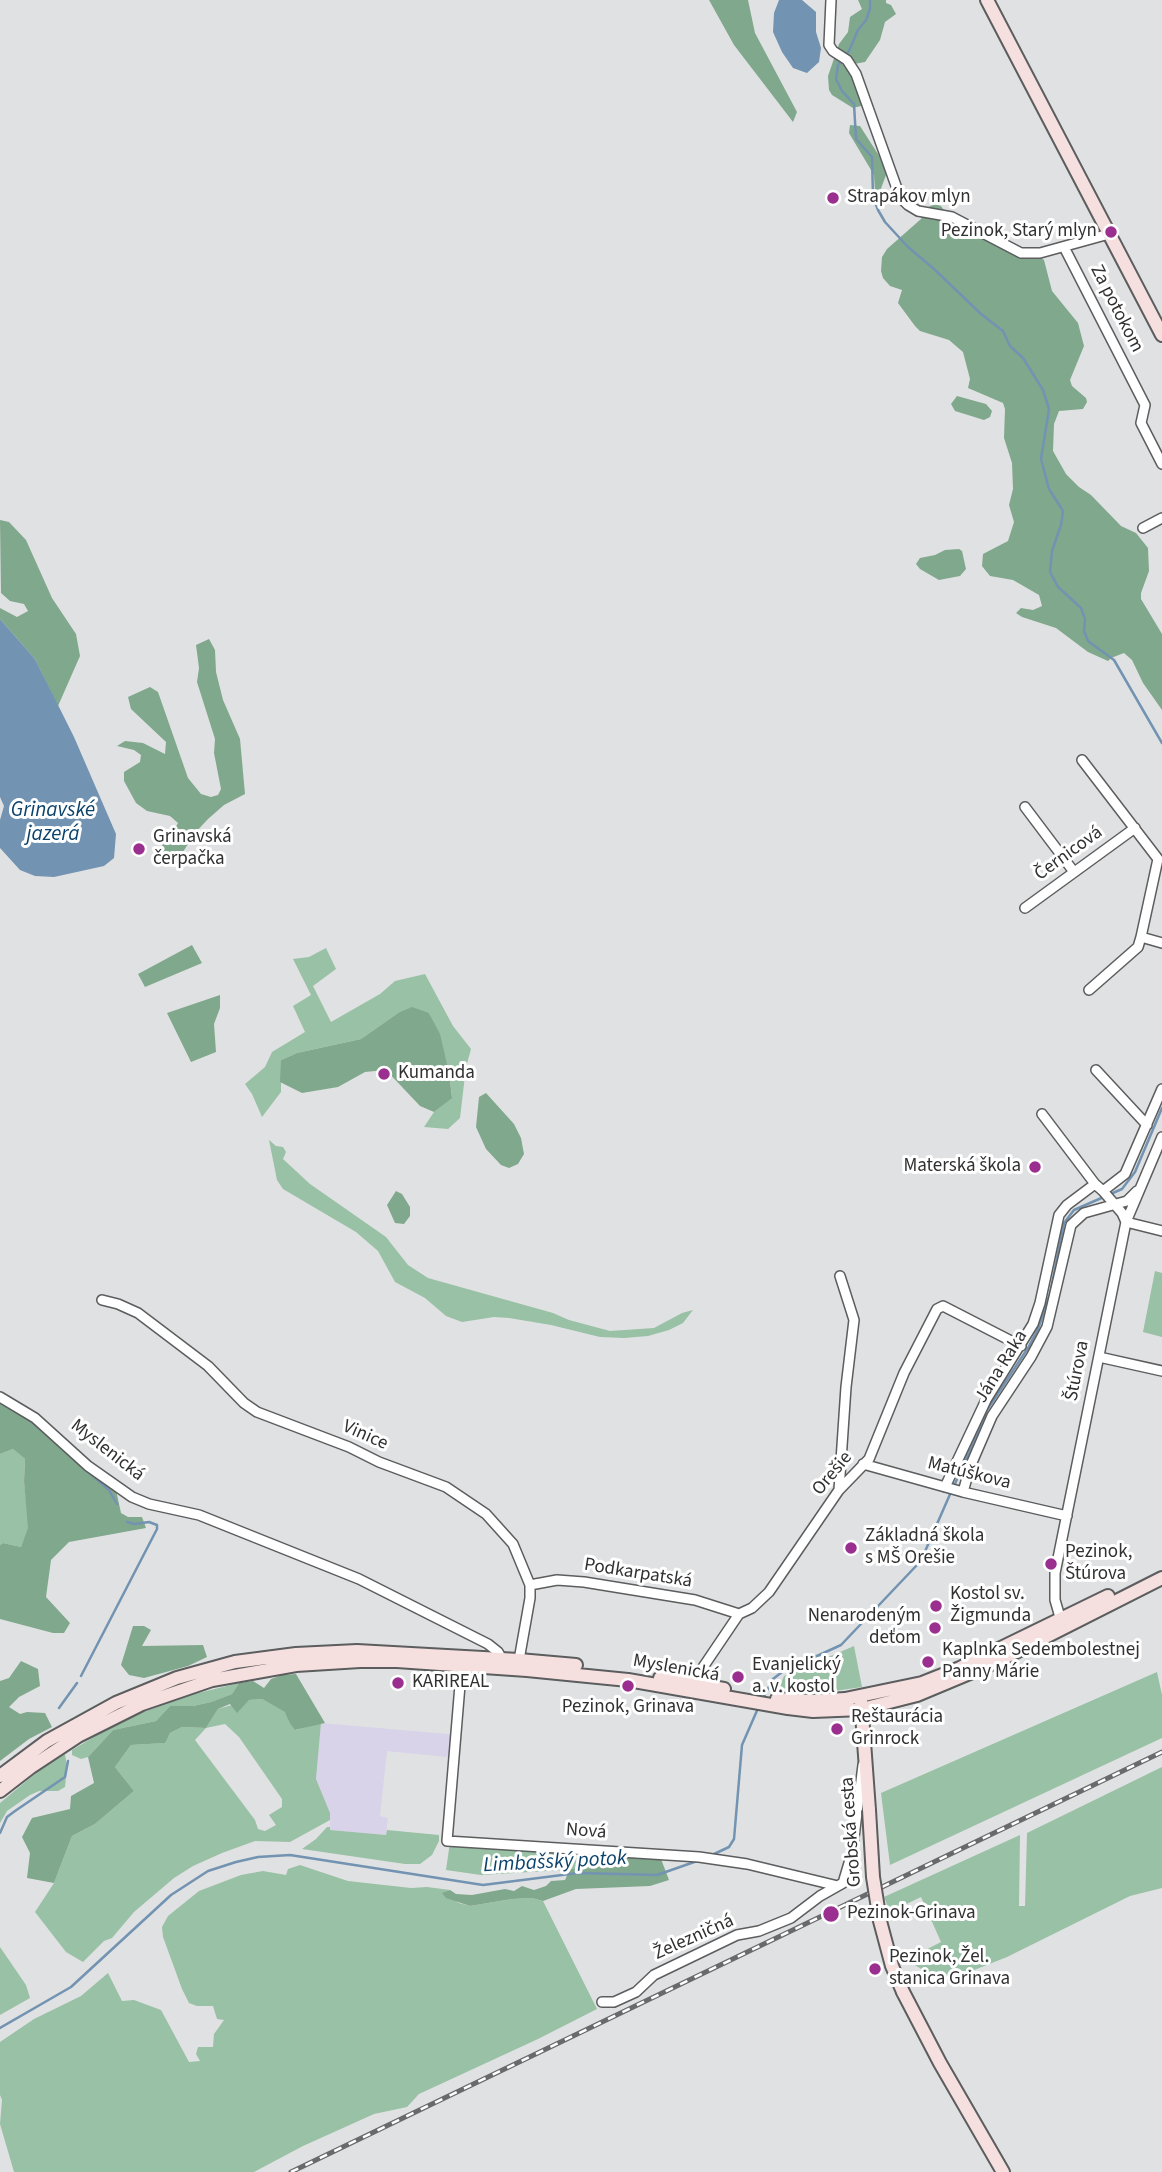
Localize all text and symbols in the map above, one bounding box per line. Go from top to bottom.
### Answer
place label: Strapákov mlyn [847,187,971,209]
marker: Strapákov mlyn [825,190,841,206]
place label: Pezinok, Starý mlyn [941,221,1097,243]
marker: Pezinok, Starý mlyn [1103,224,1119,240]
street label: Za potokom [1084,261,1148,357]
water label: Grinavské jazerá [11,798,95,848]
street label: Černicová [1031,822,1107,886]
place label: Grinavská čerpačka [153,827,232,871]
marker: Grinavská čerpačka [131,841,147,857]
place label: Kumanda [398,1063,475,1085]
marker: Kumanda [376,1066,392,1082]
place label: Materská škola [903,1156,1021,1178]
marker: Materská škola [1027,1159,1043,1175]
street label: Jána Raka [971,1326,1033,1408]
street label: Štúrova [1061,1339,1095,1403]
street label: Myslenická [66,1415,148,1487]
street label: Vinice [339,1416,391,1456]
street label: Orešie [808,1447,858,1501]
street label: Matúškova [925,1453,1013,1495]
place label: Základná škola s MŠ Orešie [865,1526,984,1570]
marker: Základná škola s MŠ Orešie [843,1540,859,1556]
place label: Pezinok, Štúrova [1065,1542,1133,1586]
street label: Podkarpatská [582,1554,694,1594]
marker: Pezinok, Štúrova [1043,1556,1059,1572]
place label: Kostol sv. Žigmunda [950,1584,1031,1628]
marker: Kostol sv. Žigmunda [928,1598,944,1614]
place label: Nenarodeným deťom [808,1606,921,1650]
marker: Nenarodeným deťom [927,1620,943,1636]
place label: Kaplnka Sedembolestnej Panny Márie [942,1640,1140,1684]
street label: Myslenická [631,1650,721,1688]
marker: Kaplnka Sedembolestnej Panny Márie [920,1654,936,1670]
place label: Evanjelický a. v. kostol [752,1655,841,1699]
marker: Evanjelický a. v. kostol [730,1669,746,1685]
place label: KARIREAL [412,1672,489,1694]
marker: KARIREAL [390,1675,406,1691]
marker: Pezinok, Grinava [620,1678,636,1694]
place label: Pezinok, Grinava [562,1697,694,1719]
place label: Reštaurácia Grinrock [851,1707,943,1751]
marker: Reštaurácia Grinrock [829,1721,845,1737]
street label: Grobská cesta [837,1776,867,1888]
street label: Nová [565,1819,607,1845]
water label: Limbašský potok [483,1847,627,1879]
place label: Pezinok-Grinava [847,1903,976,1925]
marker: Pezinok-Grinava [821,1904,841,1924]
street label: Železničná [650,1910,738,1966]
place label: Pezinok, Žel. stanica Grinava [889,1947,1010,1991]
marker: Pezinok, Žel. stanica Grinava [867,1961,883,1977]

